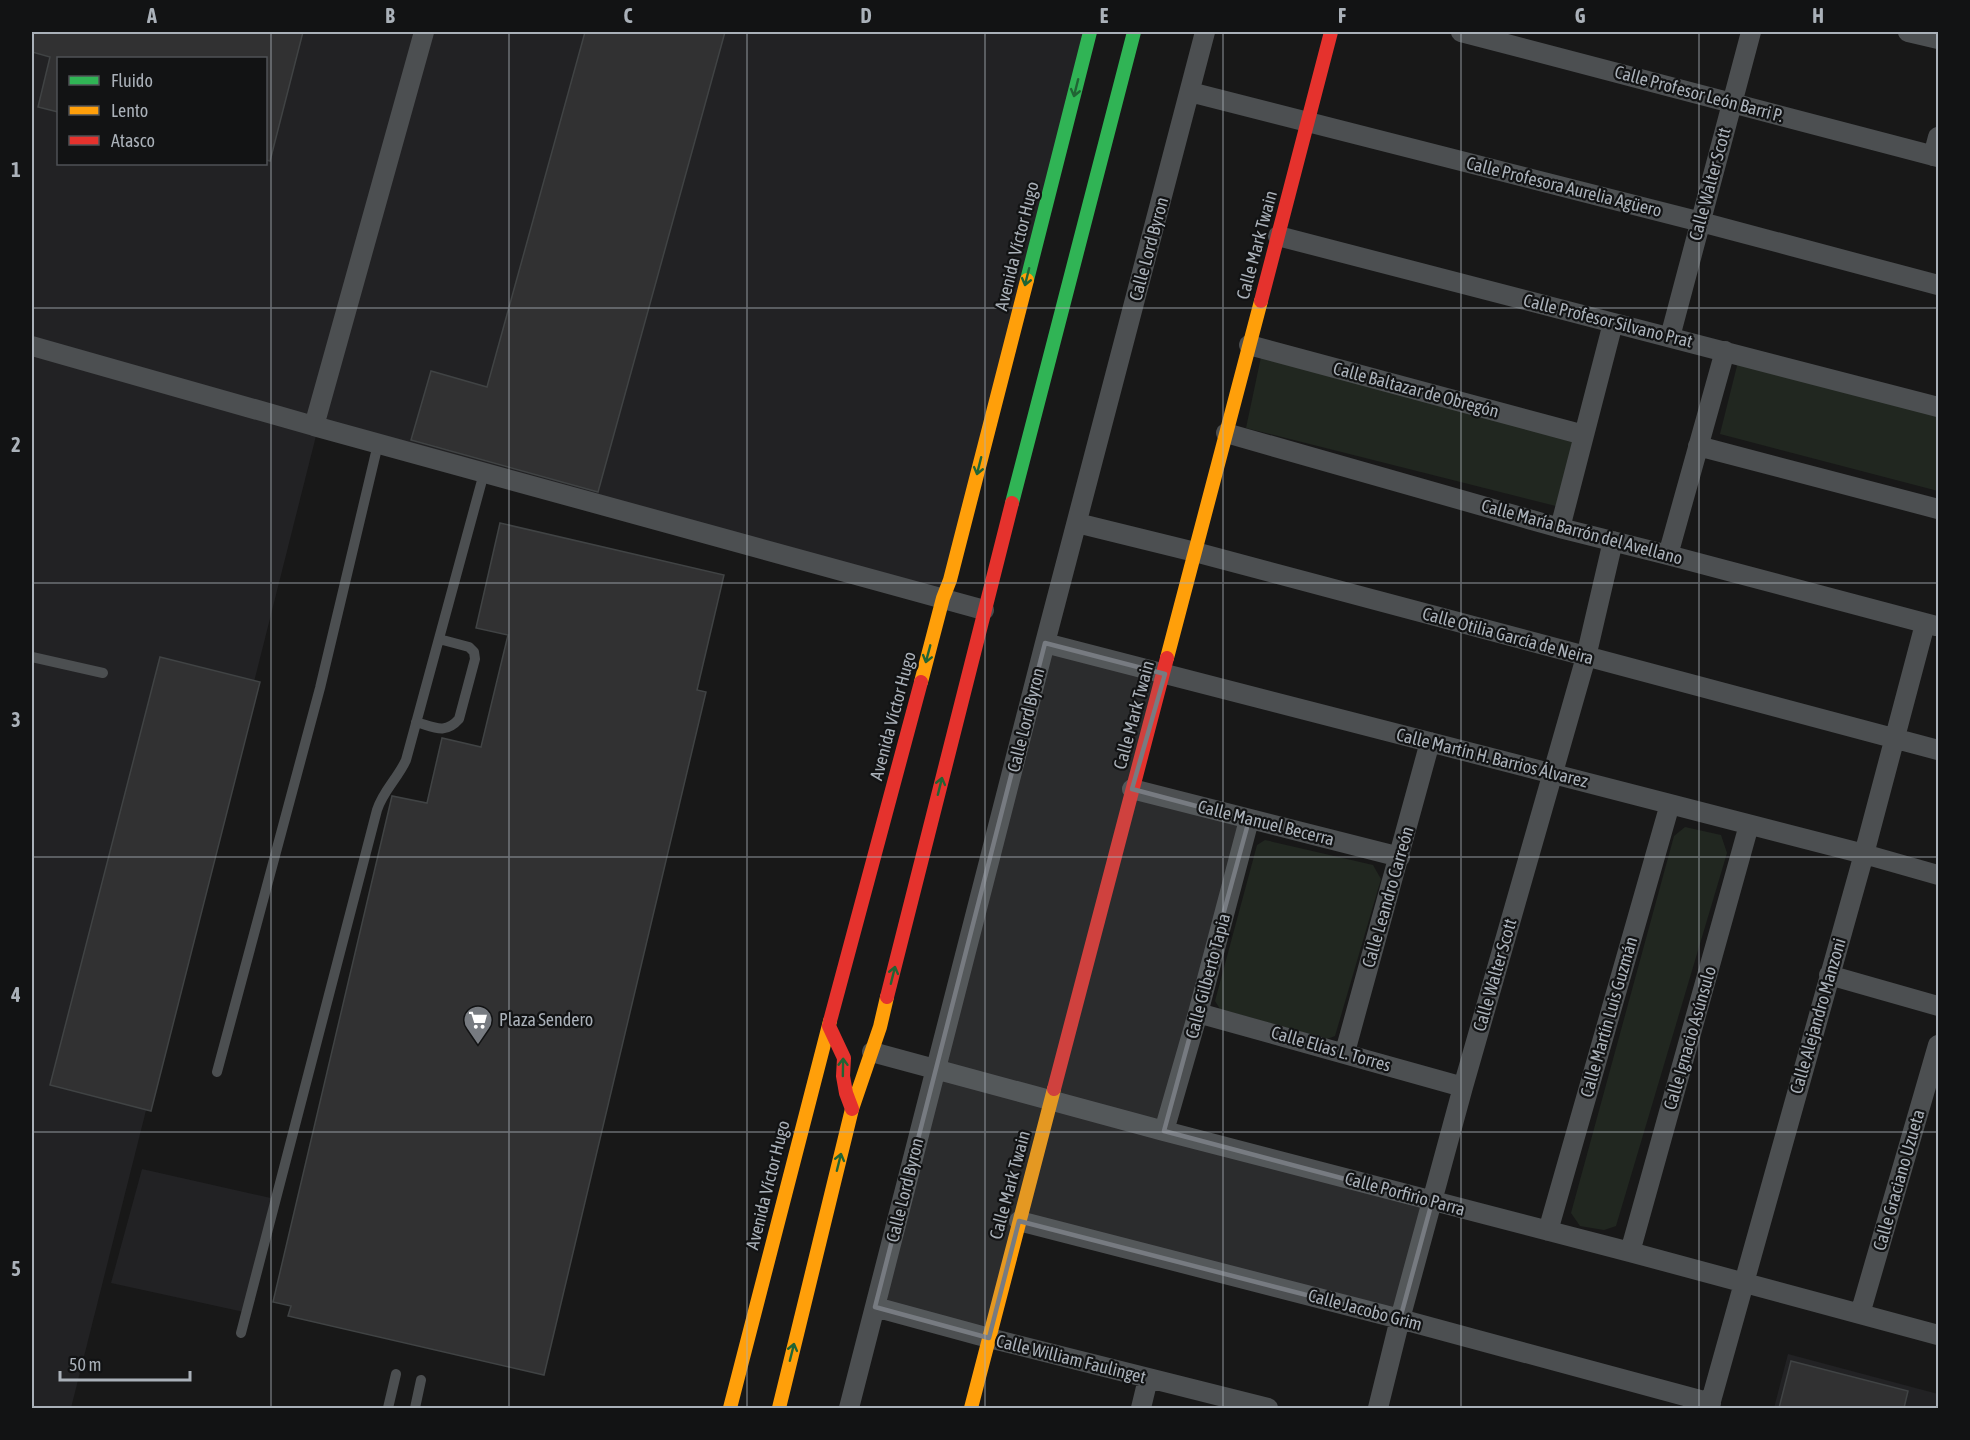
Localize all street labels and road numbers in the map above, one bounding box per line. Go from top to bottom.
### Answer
street label: Calle Profesor León Barri P. [1613,61,1786,126]
street label: Calle Walter Scott [1684,125,1735,243]
street label: Calle Profesora Aurelia Agüero [1464,152,1664,221]
street label: Avenida Víctor Hugo [990,179,1043,313]
street label: Calle Mark Twain [1232,188,1281,301]
street label: Calle Lord Byron [1125,195,1172,303]
street label: Calle Profesor Silvano Prat [1521,289,1695,352]
street label: Calle Baltazar de Obregón [1331,357,1501,422]
street label: Calle María Barrón del Avellano [1479,495,1685,569]
street label: Calle Otilia García de Neira [1420,603,1596,668]
street label: Avenida Víctor Hugo [865,649,920,782]
street label: Calle Mark Twain [1109,658,1158,771]
street label: Calle Lord Byron [1002,666,1049,774]
street label: Calle Martín H. Barrios Álvarez [1394,724,1591,792]
street label: Calle Manuel Becerra [1196,795,1336,850]
street label: Calle Leandro Carreón [1357,824,1418,970]
street label: Calle Gilberto Tapia [1181,911,1234,1041]
street label: Calle Walter Scott [1468,916,1521,1034]
street label: Calle Martín Luis Guzmán [1576,934,1641,1100]
street label: Calle Alejandro Manzoni [1785,936,1850,1096]
street label: Calle Ignacio Asúnsulo [1659,964,1720,1112]
street label: Calle Elías L. Torres [1269,1021,1393,1076]
street label: Calle Graciano Uzueta [1868,1107,1929,1253]
street label: Avenida Víctor Hugo [741,1118,794,1252]
street label: Calle Mark Twain [985,1128,1034,1241]
street label: Calle Lord Byron [881,1136,928,1244]
street label: Calle Porfirio Parra [1343,1167,1468,1220]
street label: Calle Jacobo Grim [1306,1284,1424,1335]
street label: Calle William Faulinget [994,1330,1148,1387]

